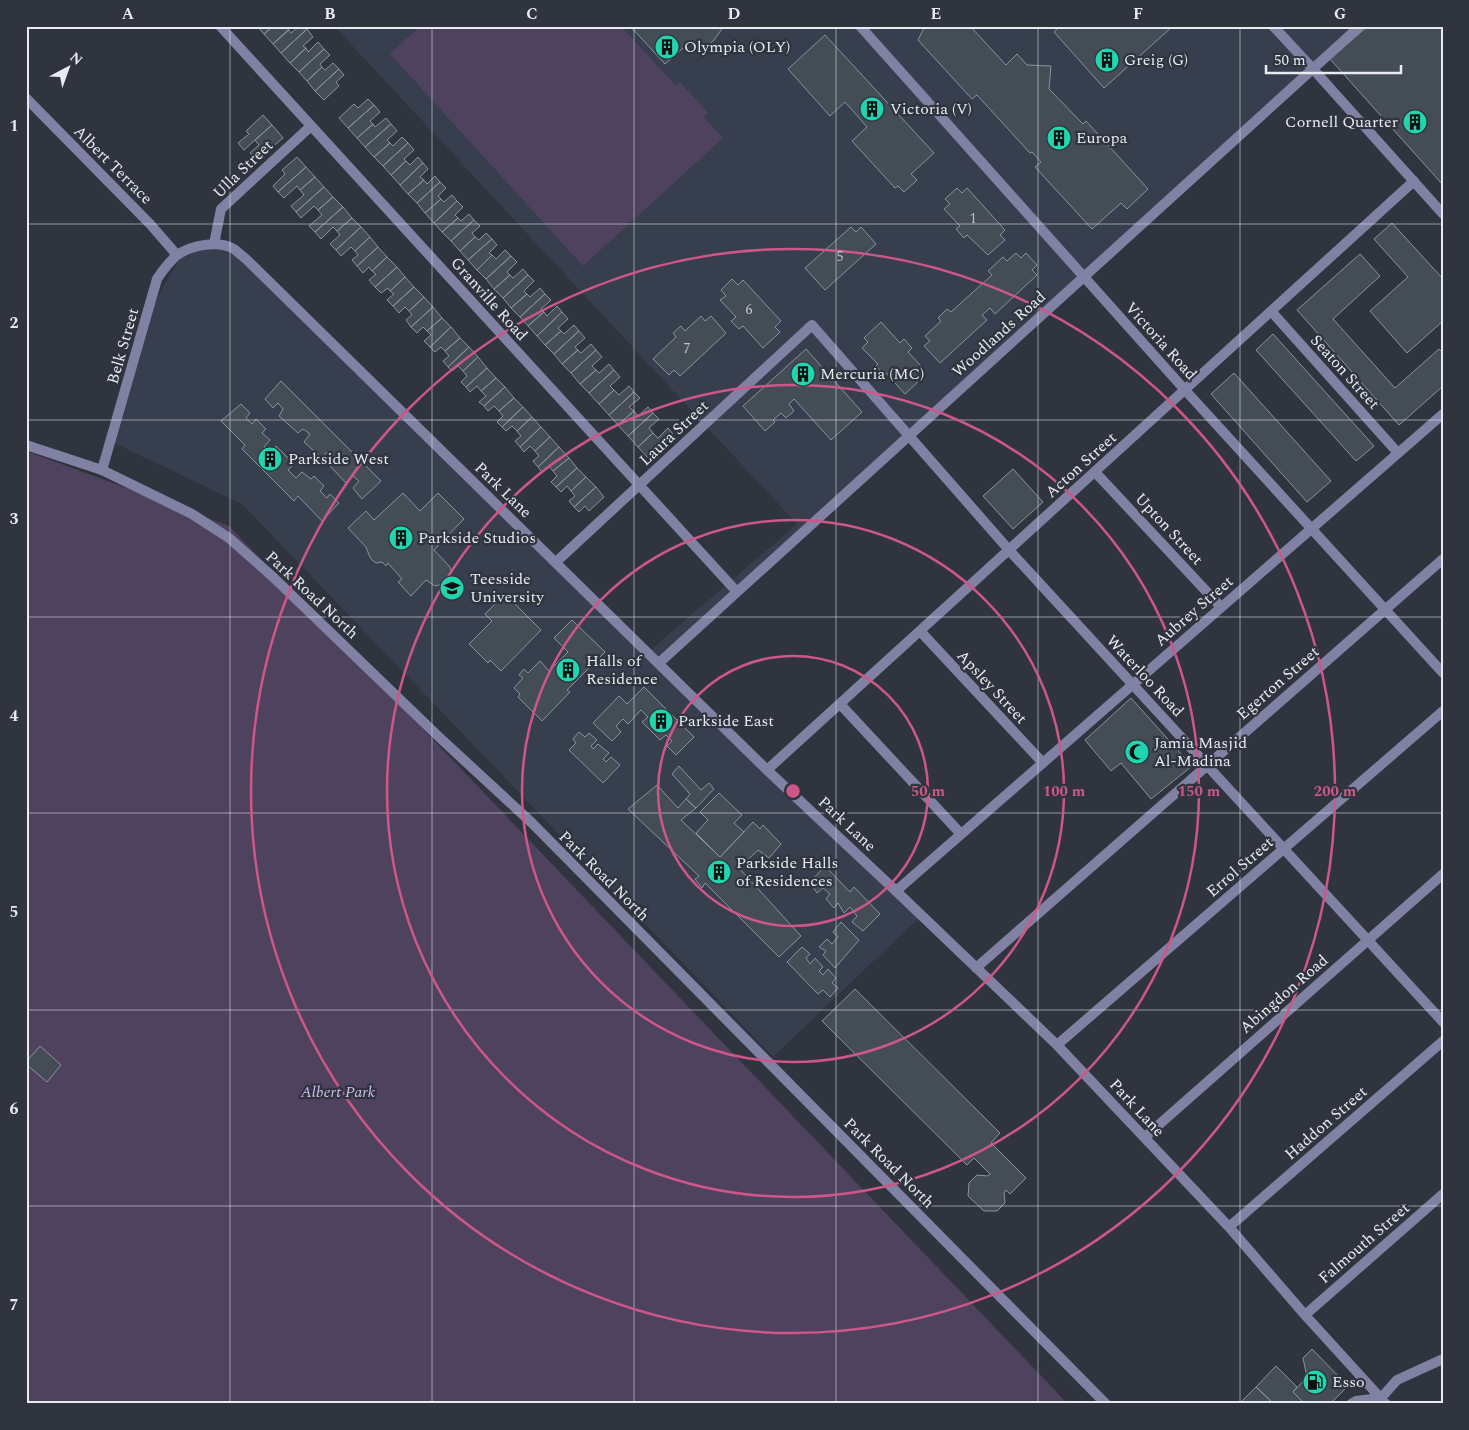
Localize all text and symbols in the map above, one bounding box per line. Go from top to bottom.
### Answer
text: A [122,2,135,26]
text: B [324,2,336,26]
text: C [526,2,538,26]
text: D [728,2,741,26]
text: E [931,2,941,26]
text: F [1133,2,1143,26]
text: G [1334,2,1346,26]
building icon: Olympia (OLY) [654,34,680,60]
place label: Olympia (OLY) [684,35,790,59]
north arrow [42,42,92,92]
scale bar [1266,42,1402,74]
text: N [65,47,87,70]
building icon: Greig (G) [1094,47,1120,73]
place label: Greig (G) [1124,48,1188,72]
text: 50 m [1274,49,1306,72]
building icon: Victoria (V) [859,96,885,122]
place label: Victoria (V) [890,97,972,121]
building icon: Cornell Quarter [1402,109,1428,135]
place label: Cornell Quarter [1285,110,1398,134]
text: 1 [10,114,18,138]
street label: Albert Terrace [68,120,158,210]
building icon: Europa [1046,125,1072,151]
place label: Europa [1076,126,1128,150]
street label: Ulla Street [207,134,279,204]
house number: 1 [970,208,977,229]
house number: 5 [837,246,844,267]
street label: Granville Road [445,252,533,346]
street label: Woodlands Road [947,285,1051,383]
street label: Victoria Road [1119,297,1203,386]
house number: 6 [746,299,753,320]
street label: Belk Street [101,305,145,387]
text: 2 [10,311,19,335]
street label: Seaton Street [1305,329,1386,415]
house number: 7 [684,338,691,359]
building icon: Mercuria (MC) [790,361,816,387]
place label: Mercuria (MC) [820,362,924,386]
street label: Laura Street [634,394,714,472]
street label: Acton Street [1040,426,1122,504]
building icon: Parkside West [257,446,283,472]
place label: Parkside West [288,447,389,471]
street label: Park Lane [469,456,537,524]
street label: Upton Street [1129,487,1209,571]
text: 3 [10,507,19,531]
building icon: Parkside Studios [388,525,414,551]
place label: Parkside Studios [418,526,536,550]
street label: Park Road North [260,545,364,645]
place label: Teesside University [470,567,545,609]
street label: Aubrey Street [1149,570,1239,652]
school or university icon: Teesside University [439,575,465,601]
street label: Waterloo Road [1100,629,1190,723]
street label: Egerton Street [1231,640,1325,726]
street label: Apsley Street [951,644,1033,730]
place label: Halls of Residence [586,649,658,691]
building icon: Halls of Residence [555,657,581,683]
text: 4 [10,704,19,728]
building icon: Parkside East [648,708,674,734]
place label: Parkside East [678,709,774,733]
place label: Jamia Masjid Al-Madina [1154,731,1247,773]
mosque icon: Jamia Masjid Al-Madina [1124,739,1150,765]
text: 50 m [911,780,946,803]
text: 100 m [1043,780,1086,803]
text: 150 m [1178,780,1221,803]
text: 200 m [1314,780,1357,803]
centre of rings [784,782,802,800]
street label: Park Lane [812,791,882,857]
street label: Park Road North [553,825,655,927]
street label: Errol Street [1201,831,1279,903]
place label: Parkside Halls of Residences [736,851,838,893]
building icon: Parkside Halls of Residences [706,859,732,885]
text: 5 [10,900,18,924]
street label: Abingdon Road [1234,949,1334,1039]
street label: Park Lane [1104,1073,1170,1143]
park label: Albert Park [300,1080,376,1104]
street label: Haddon Street [1279,1080,1373,1166]
text: 6 [10,1097,19,1121]
street label: Park Road North [838,1112,940,1214]
street label: Falmouth Street [1313,1196,1415,1290]
text: 7 [10,1293,19,1317]
fuel station icon: Esso [1302,1369,1328,1395]
place label: Esso [1332,1370,1365,1394]

